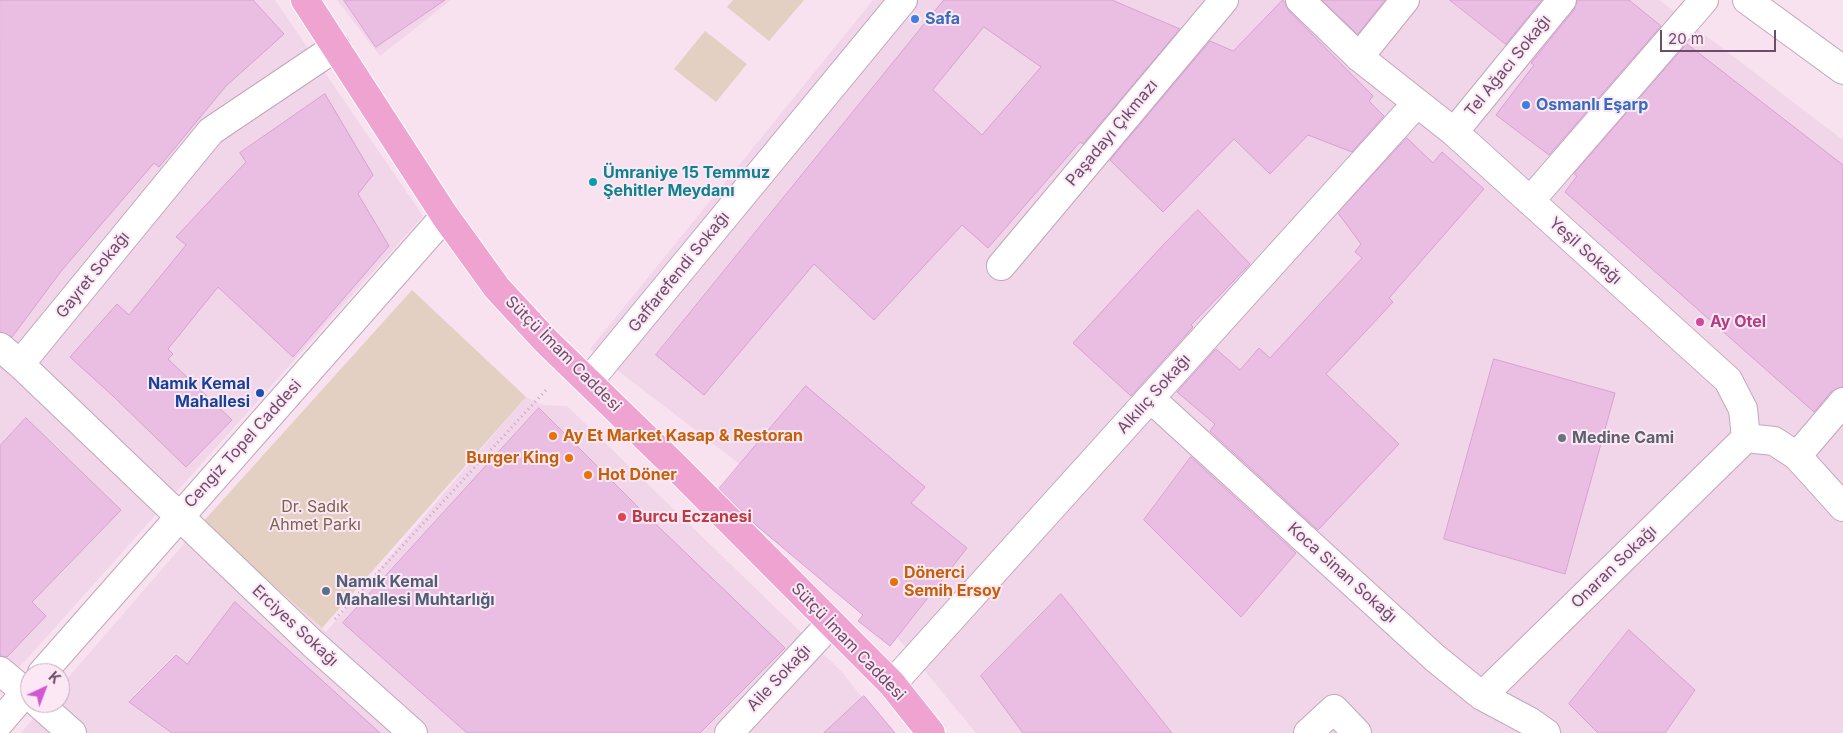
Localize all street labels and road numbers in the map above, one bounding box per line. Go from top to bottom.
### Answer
street label: Tel Ağacı Sokağı [1461,11,1555,121]
street label: Paşadayı Çıkmazı [1062,76,1162,190]
street label: Gaffarefendi Sokağı [624,208,734,336]
street label: Yeşil Sokağı [1545,213,1625,289]
street label: Gayret Sokağı [52,228,134,322]
street label: Sütçü İmam Caddesi [501,292,625,416]
street label: Alkılıç Sokağı [1113,350,1195,438]
street label: Cengiz Topel Caddesi [180,376,306,512]
street label: Koca Sinan Sokağı [1283,519,1401,627]
street label: Onaran Sokağı [1567,522,1661,612]
street label: Sütçü İmam Caddesi [787,579,909,705]
street label: Erciyes Sokağı [248,581,342,671]
street label: Aile Sokağı [743,641,815,715]

